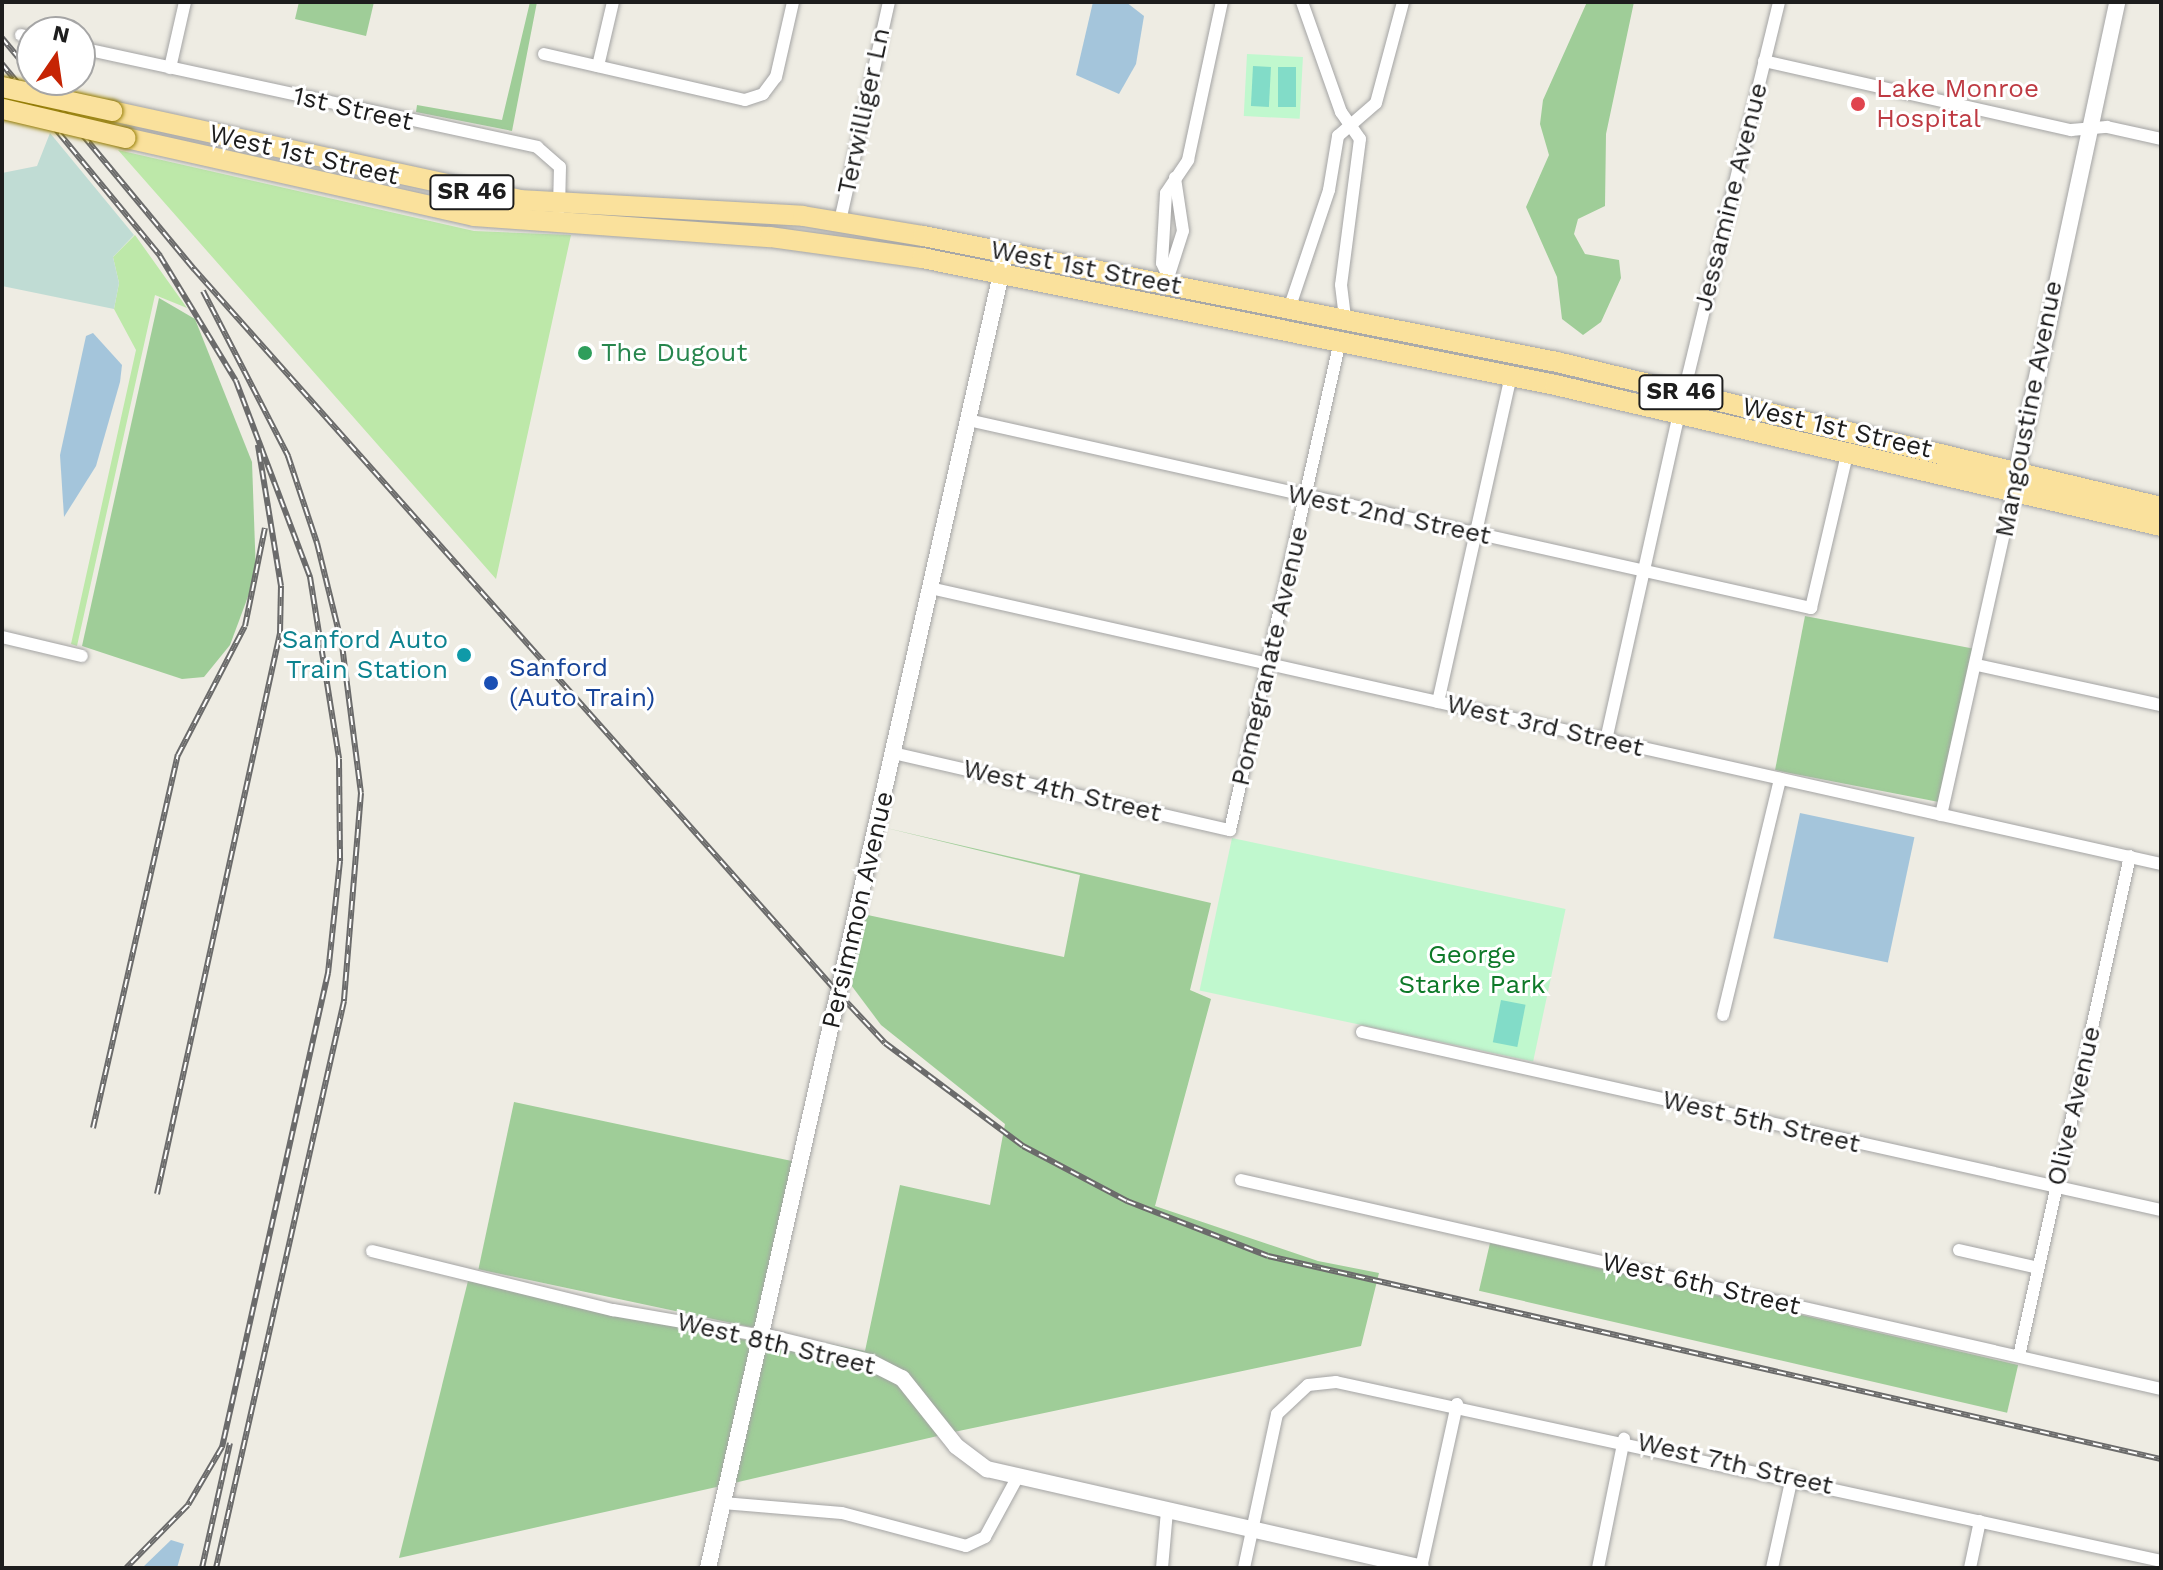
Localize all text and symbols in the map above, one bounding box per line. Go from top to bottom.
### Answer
north arrow [16,16,96,96]
text: N [50,20,72,48]
street label: Terwilliger Ln [831,25,897,197]
place label: Lake Monroe Hospital [1876,73,2039,134]
street label: Jessamine Avenue [1687,79,1775,315]
street label: 1st Street [290,80,416,138]
marker: Lake Monroe Hospital [1847,93,1869,115]
street label: West 1st Street [206,118,402,192]
road number: SR 46 [428,172,516,212]
street label: West 1st Street [988,234,1184,302]
street label: Mangoustine Avenue [1989,278,2069,540]
place label: The Dugout [601,337,747,369]
marker: The Dugout [576,344,594,362]
road number: SR 46 [1637,372,1725,412]
street label: West 1st Street [1739,391,1935,465]
street label: West 2nd Street [1284,478,1494,552]
street label: Pomegranate Avenue [1225,523,1315,789]
place label: Sanford Auto Train Station [281,624,448,686]
marker: Sanford Auto Train Station [455,646,473,664]
place label: Sanford (Auto Train) [509,652,656,714]
marker: Sanford (Auto Train) [480,672,502,694]
street label: West 3rd Street [1443,688,1647,764]
street label: West 4th Street [960,753,1164,829]
street label: Persimmon Avenue [815,788,901,1032]
park label: George Starke Park [1399,939,1545,1000]
street label: Olive Avenue [2040,1023,2108,1189]
street label: West 5th Street [1659,1084,1863,1160]
street label: West 6th Street [1599,1246,1803,1322]
street label: West 8th Street [674,1306,878,1382]
street label: West 7th Street [1633,1426,1837,1502]

